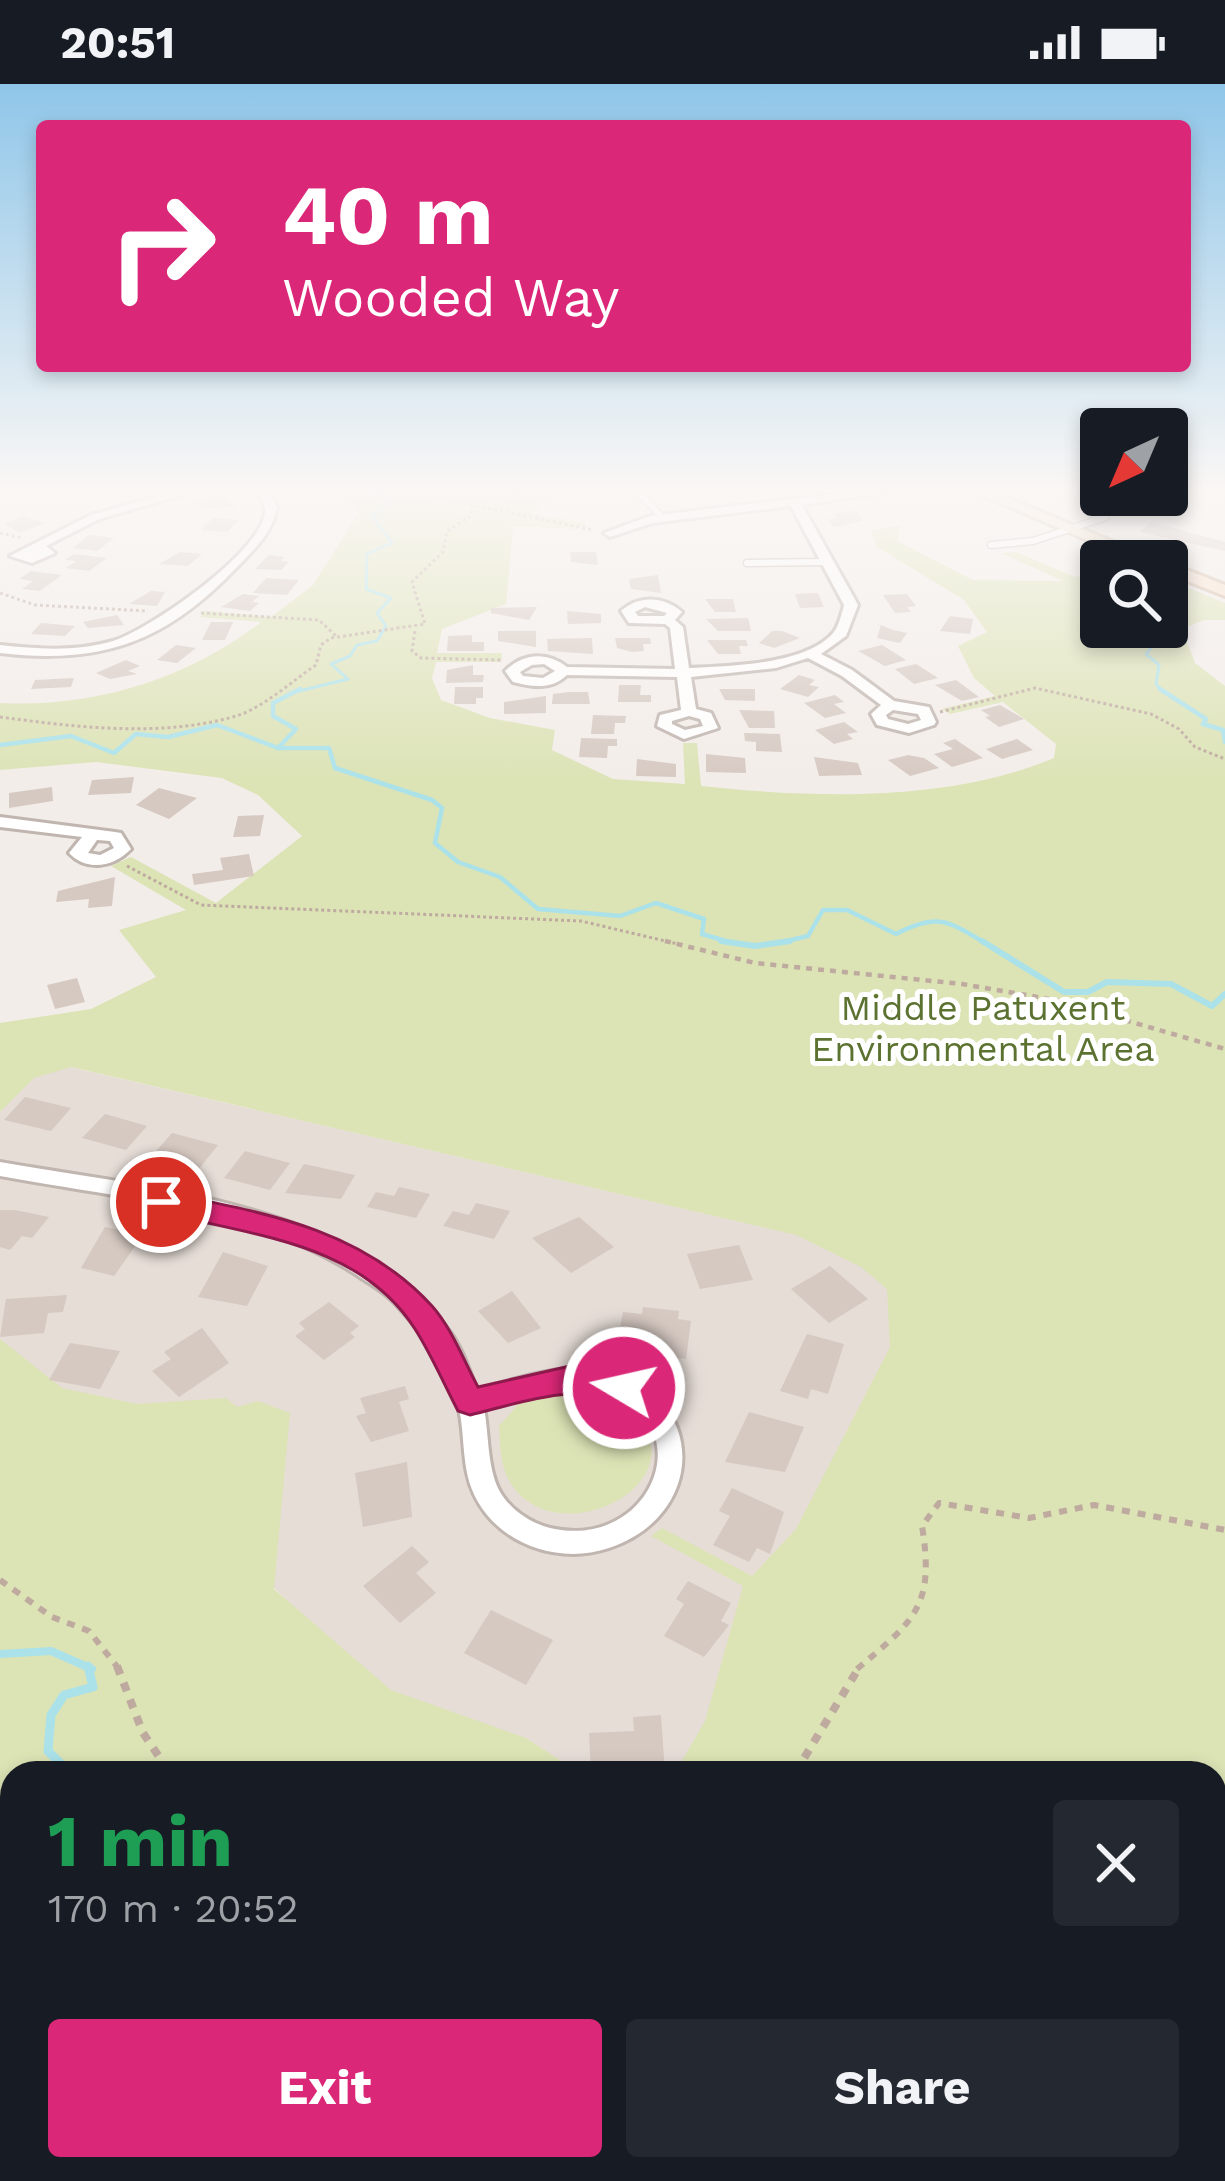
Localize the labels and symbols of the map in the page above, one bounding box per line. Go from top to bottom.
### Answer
north arrow [1080,408,1188,516]
park label: Middle Patuxent Environmental Area [811,987,1155,1070]
pin [110,1151,212,1253]
position arrow [561,1325,687,1451]

